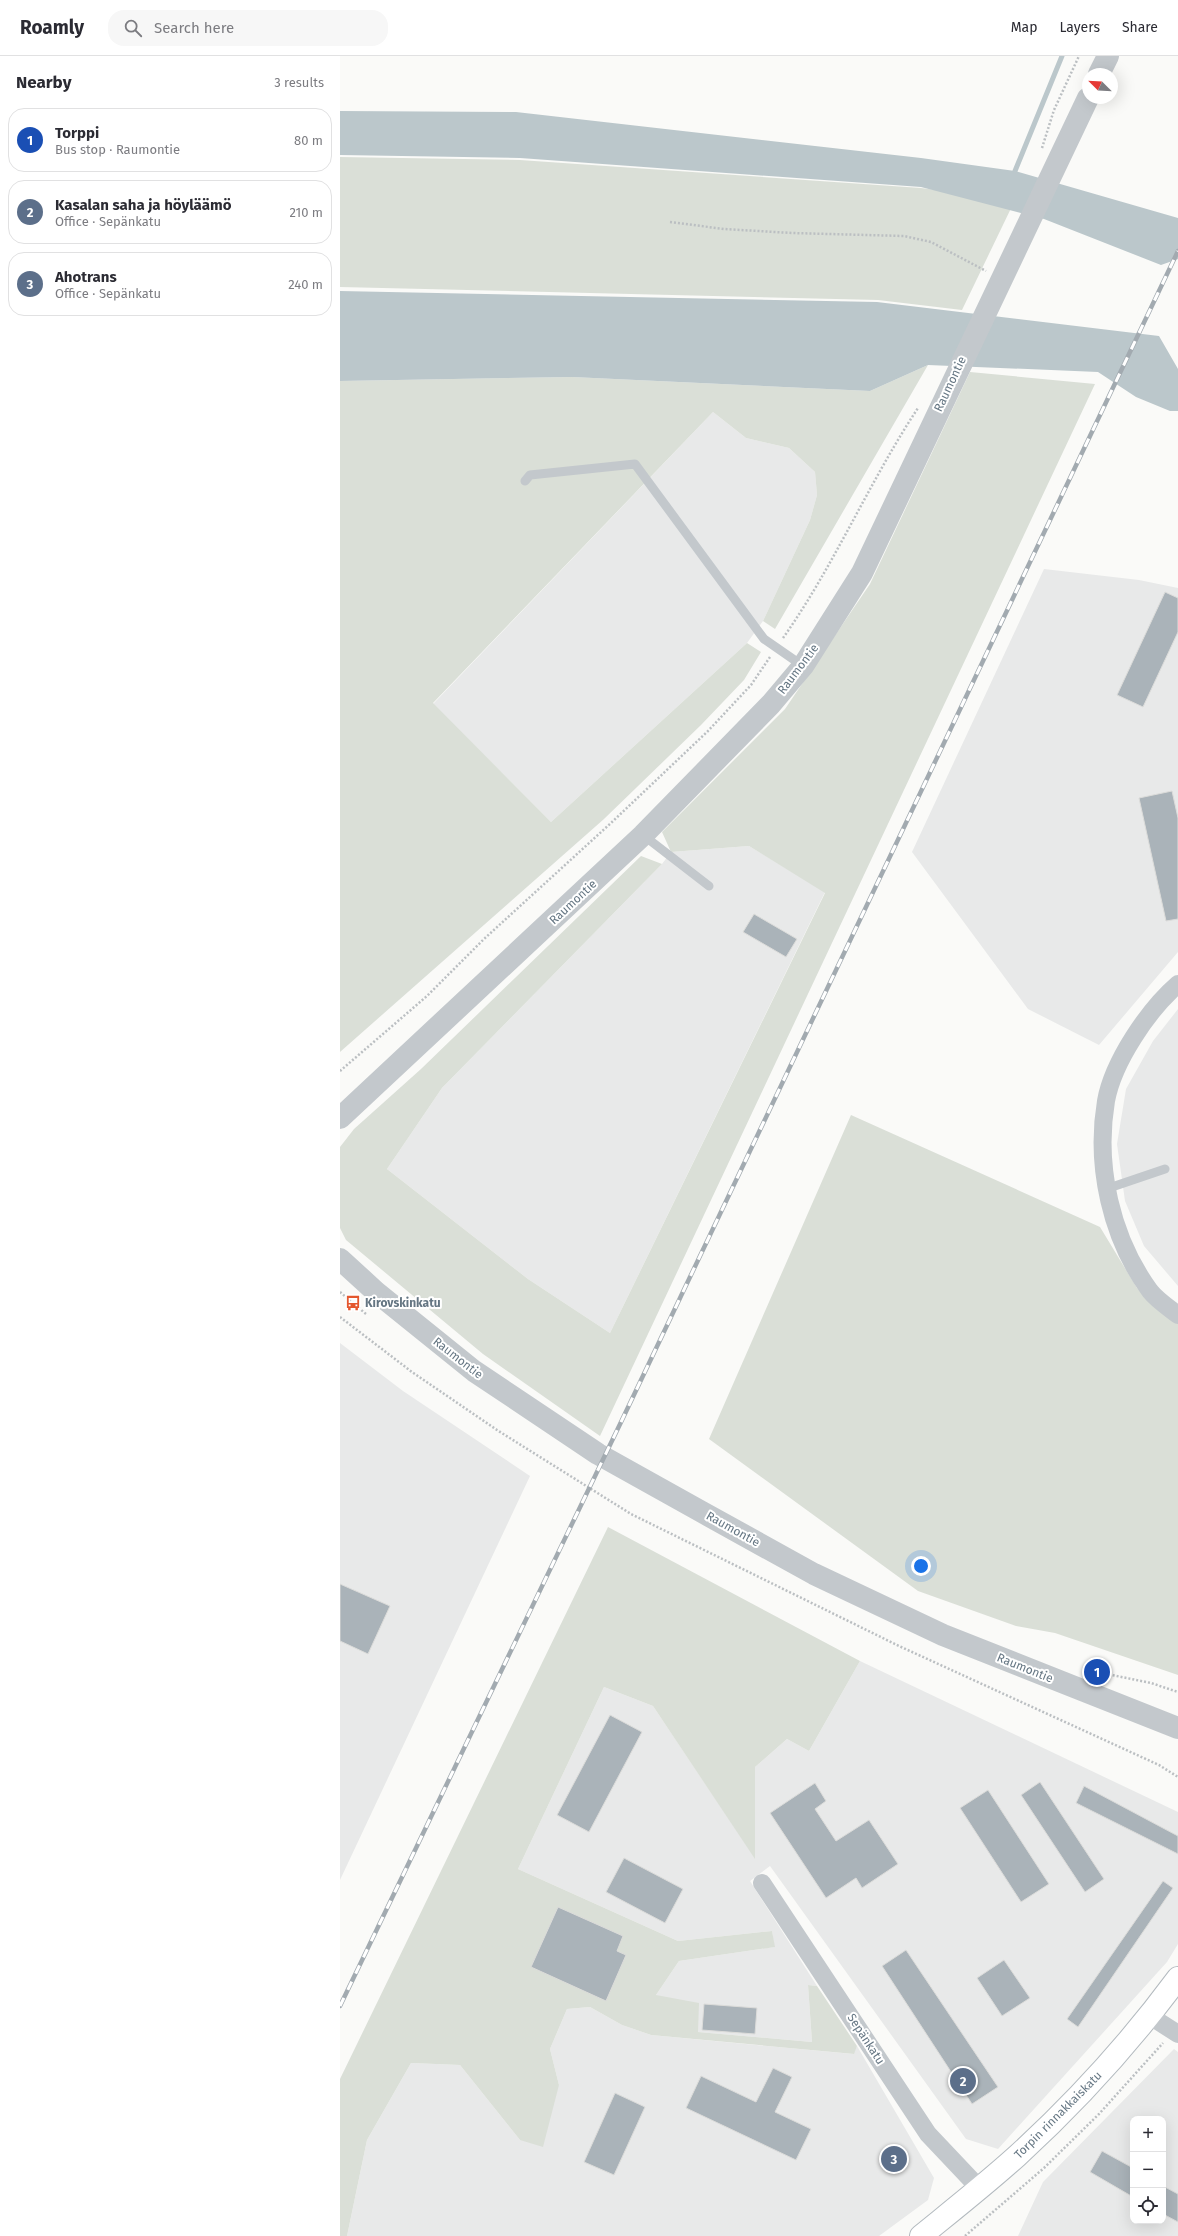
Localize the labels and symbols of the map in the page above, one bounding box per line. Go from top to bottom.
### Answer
north arrow [1082,68,1118,104]
street label: Raumontie [931,354,969,414]
street label: Raumontie [775,641,821,697]
street label: Raumontie [547,877,599,927]
bus stop icon: Kirovskinkatu [344,1294,362,1312]
place label: Kirovskinkatu [365,1296,441,1310]
street label: Raumontie [430,1334,486,1382]
street label: Raumontie [704,1509,762,1549]
your location [911,1556,931,1576]
street label: Raumontie [995,1650,1055,1686]
pin: 1 [1084,1657,1110,1687]
street label: Sepänkatu [844,2011,888,2067]
pin: 2 [950,2066,976,2096]
street label: Torpin rinnakkaiskatu [1011,2068,1105,2162]
pin: 3 [881,2144,907,2174]

